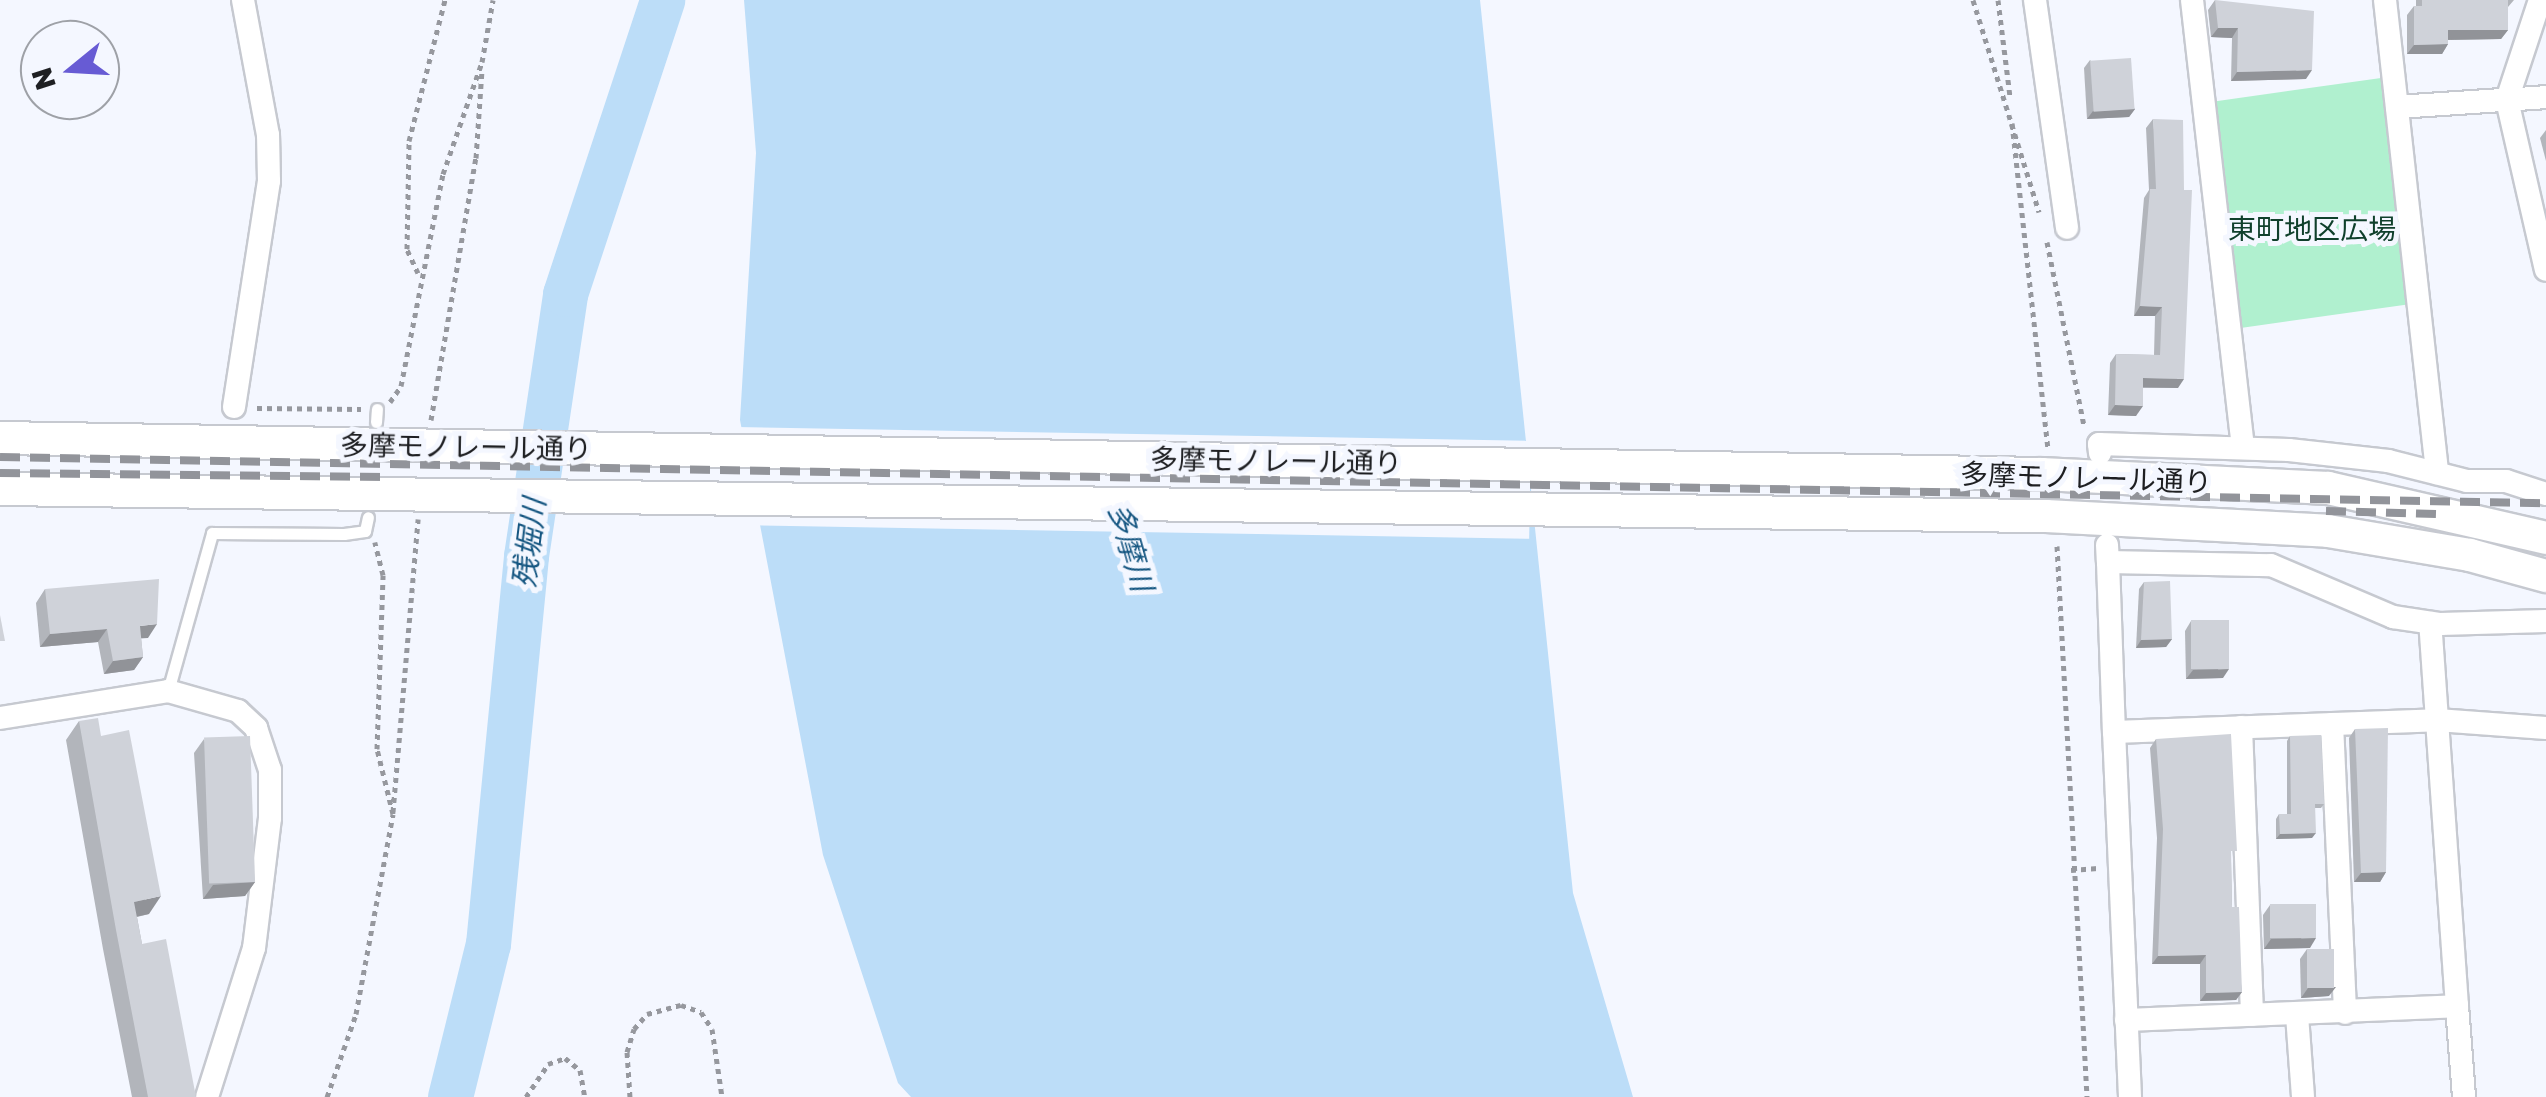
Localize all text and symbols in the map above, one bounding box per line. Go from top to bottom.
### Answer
north arrow [20,20,120,120]
text: N [24,64,62,94]
park label: 東町地区広場 [2228,212,2396,246]
street label: 多摩モノレール通り [340,428,592,466]
street label: 多摩モノレール通り [1150,442,1402,480]
street label: 多摩モノレール通り [1959,457,2213,499]
water label: 残堀川 [506,496,552,590]
water label: 多摩川 [1101,499,1161,595]

